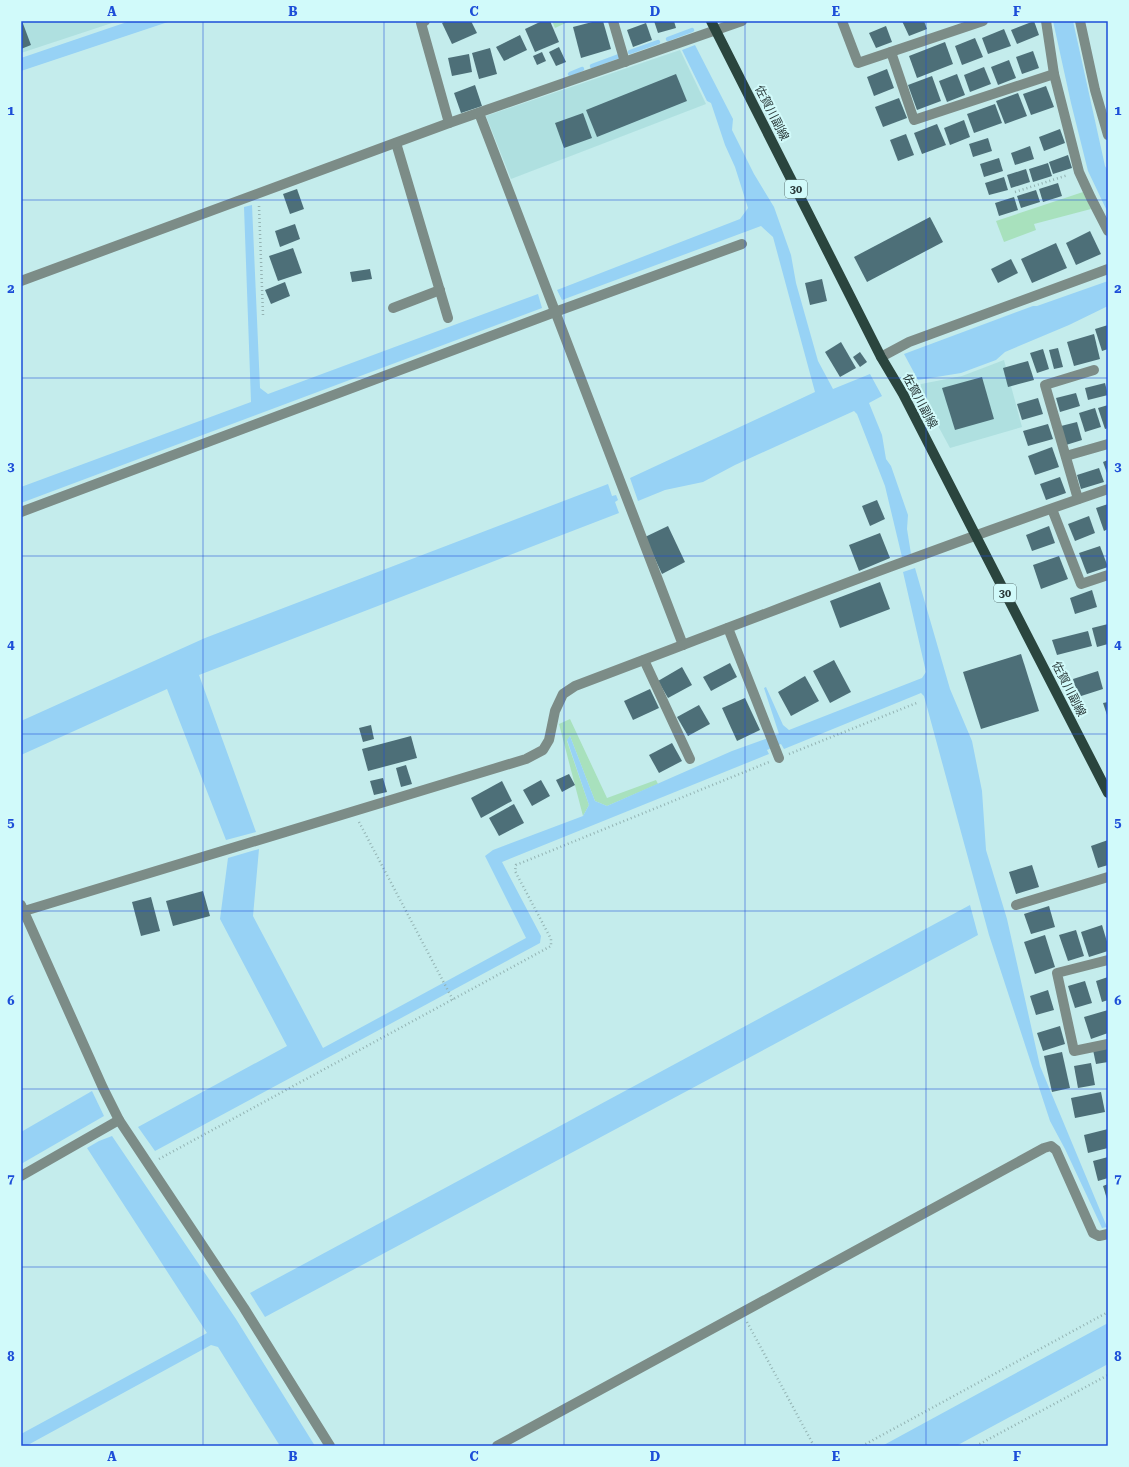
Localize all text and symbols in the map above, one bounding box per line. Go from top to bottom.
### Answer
text: A [107,4,117,19]
text: B [288,4,298,19]
text: C [469,4,479,19]
text: D [650,4,660,19]
text: E [832,4,840,19]
text: F [1013,4,1021,19]
street label: 佐賀川副線 [752,83,792,143]
text: 1 [7,103,15,118]
text: 1 [1114,103,1122,118]
road number: 30 [785,180,807,198]
text: 2 [7,281,15,296]
text: 2 [1114,281,1122,296]
street label: 佐賀川副線 [900,371,940,431]
text: 3 [7,459,15,474]
text: 3 [1114,459,1122,474]
road number: 30 [994,584,1016,602]
text: 4 [7,637,15,652]
text: 4 [1114,637,1122,652]
street label: 佐賀川副線 [1049,659,1089,719]
text: 5 [7,815,15,830]
text: 5 [1114,815,1122,830]
text: 6 [7,993,15,1008]
text: 6 [1114,993,1122,1008]
text: 7 [7,1171,15,1186]
text: 7 [1114,1171,1122,1186]
text: 8 [7,1349,15,1364]
text: 8 [1114,1349,1122,1364]
text: A [107,1449,117,1464]
text: B [288,1449,298,1464]
text: C [469,1449,479,1464]
text: D [650,1449,660,1464]
text: E [832,1449,840,1464]
text: F [1013,1449,1021,1464]

